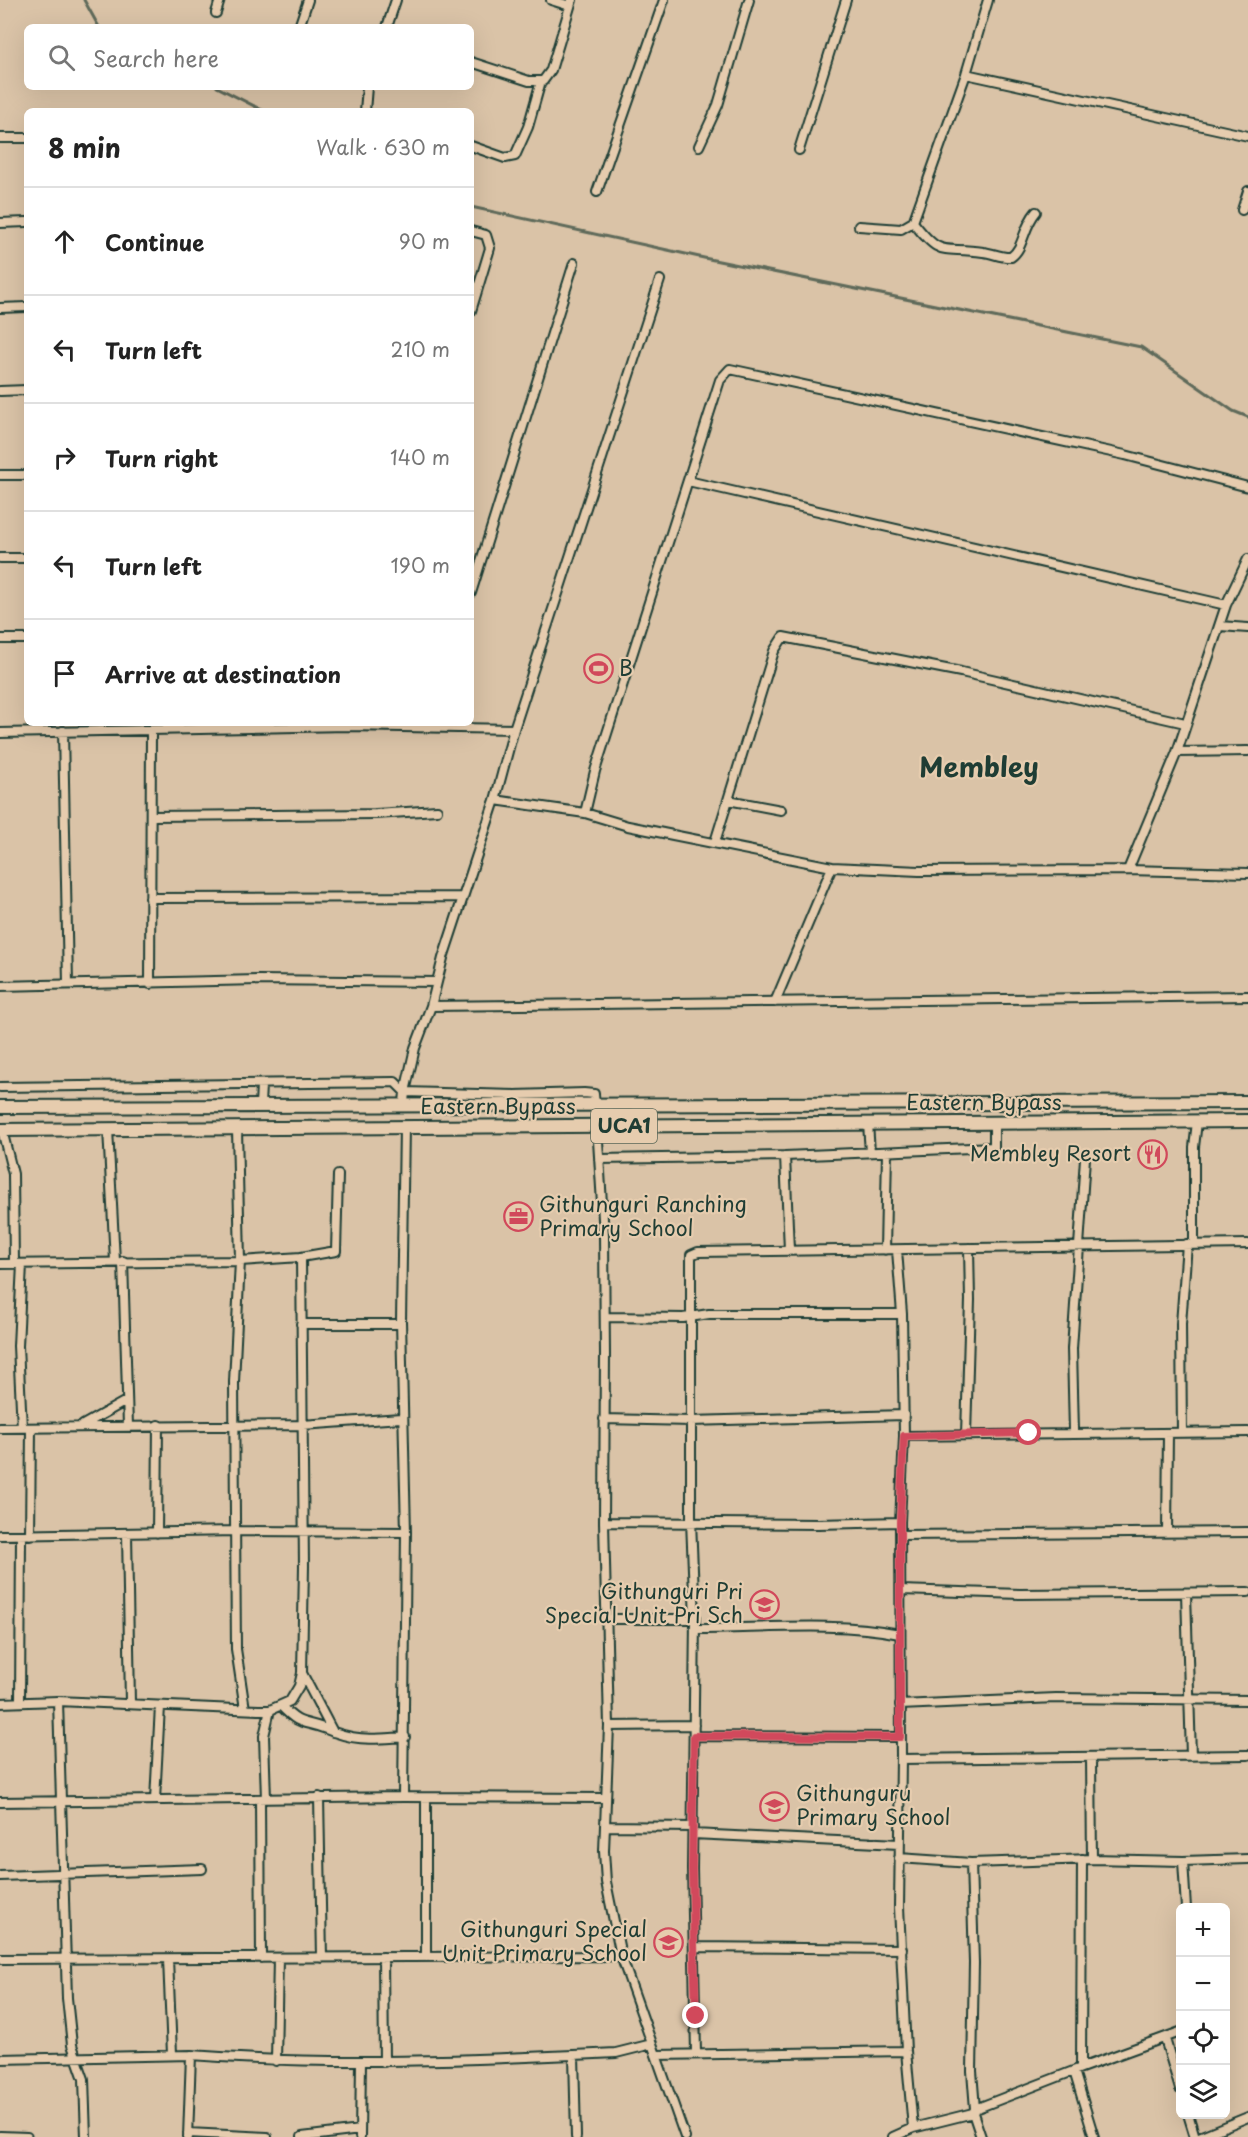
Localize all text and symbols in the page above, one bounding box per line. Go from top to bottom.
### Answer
search box [24,24,474,90]
icon: search [45,41,78,74]
text: Search here [93,41,219,74]
text: 8 min [48,128,121,167]
text: Walk · 630 m [316,132,450,162]
icon: ahead [48,225,81,258]
text: Continue [105,225,204,258]
text: 90 m [399,226,450,256]
icon: left [48,333,81,366]
text: Turn left [105,333,202,366]
text: 210 m [391,334,450,364]
icon: right [48,441,81,474]
text: Turn right [105,441,218,474]
text: 140 m [390,442,450,472]
icon: left [48,549,81,582]
text: Turn left [105,549,202,582]
text: 190 m [391,550,450,580]
place label: B [619,651,633,683]
sports icon: B [582,653,614,685]
icon: arrive [48,657,81,690]
text: Arrive at destination [105,657,341,690]
district label: Membley [919,745,1039,786]
street label: Eastern Bypass [906,1085,1062,1117]
street label: Eastern Bypass [420,1089,576,1121]
road number: UCA1 [591,1109,657,1143]
place label: Membley Resort [970,1136,1131,1168]
restaurant icon: Membley Resort [1136,1138,1168,1170]
place label: Githunguri Ranching Primary School [539,1187,747,1243]
office icon: Githunguri Ranching Primary School [502,1201,534,1233]
route start [1015,1419,1041,1445]
place label: Githunguri Pri Special Unit Pri Sch [545,1574,743,1630]
school or university icon: Githunguri Pri Special Unit Pri Sch [748,1588,780,1620]
place label: Githunguru Primary School [796,1776,951,1832]
school or university icon: Githunguru Primary School [759,1790,791,1822]
map controls [1176,1903,1230,2119]
button: + [1176,1903,1230,1957]
place label: Githunguri Special Unit Primary School [442,1912,647,1968]
school or university icon: Githunguri Special Unit Primary School [652,1926,684,1958]
button: − [1176,1957,1230,2011]
route end [682,2002,708,2028]
button: locate [1176,2011,1230,2065]
button: layers [1176,2065,1230,2119]

